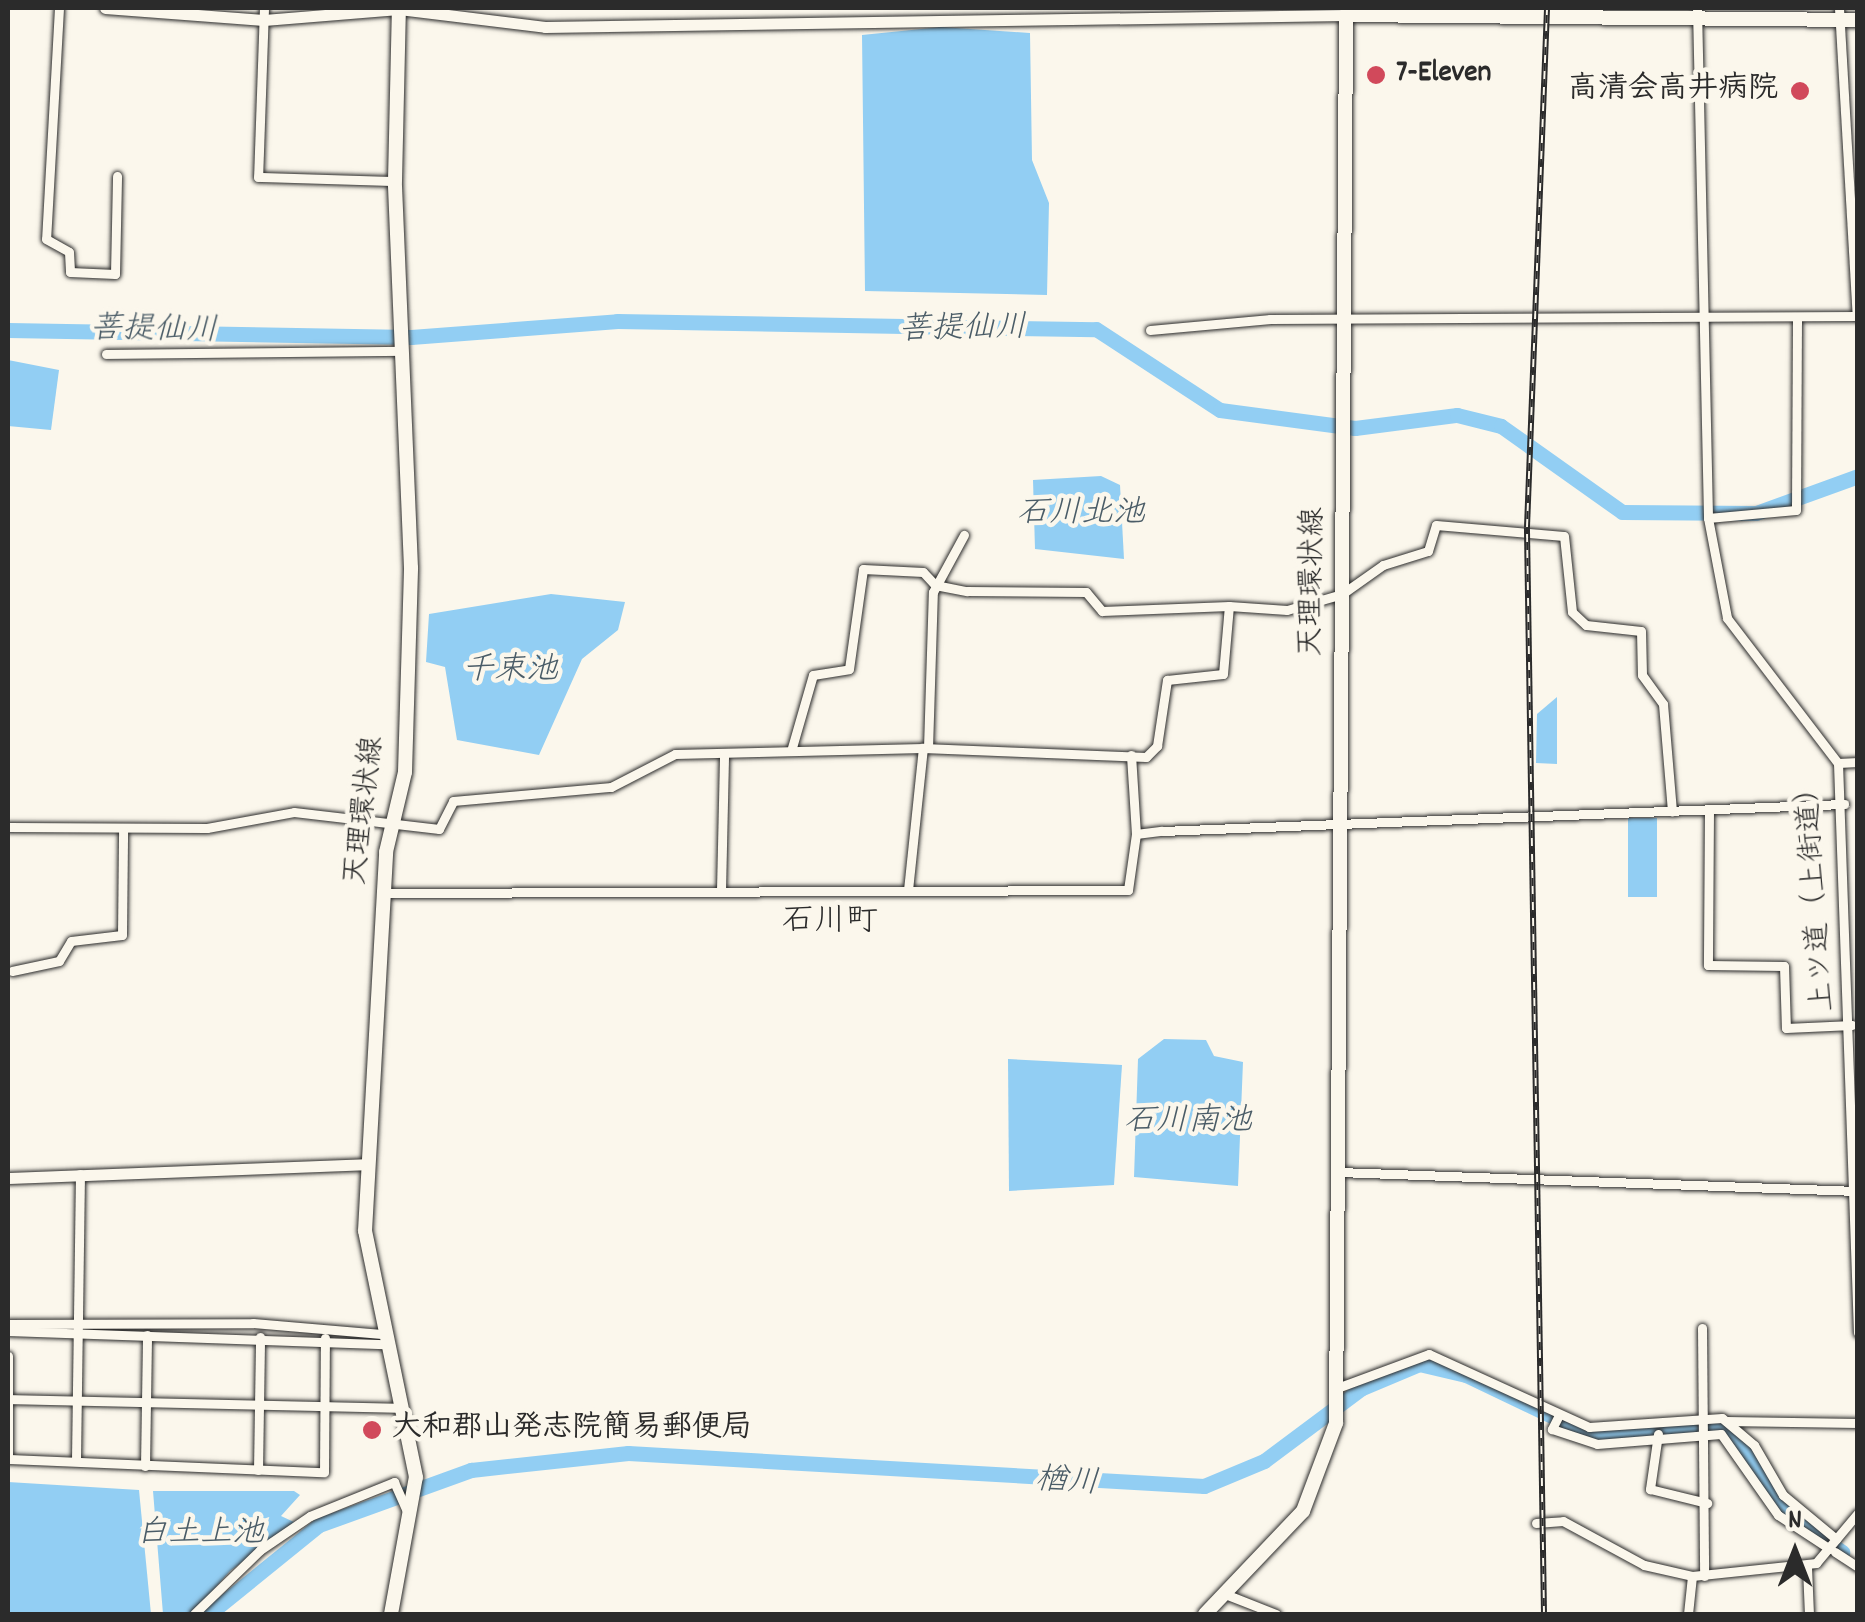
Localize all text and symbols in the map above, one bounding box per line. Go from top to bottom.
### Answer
place label: 7-Eleven [1396,57,1491,93]
marker: 7-Eleven [1365,64,1387,86]
place label: 高清会高井病院 [1568,73,1778,109]
marker: 高清会高井病院 [1787,78,1813,104]
water label: 菩提仙川 [899,311,1027,351]
water label: 菩提仙川 [90,312,218,352]
water label: 石川北池 [1017,496,1145,534]
street label: 天理環状線 [1296,507,1334,657]
water label: 千束池 [462,653,558,691]
street label: 天理環状線 [340,734,394,888]
street label: 上ツ道（上街道） [1792,771,1844,1013]
district label: 石川町 [782,904,878,942]
water label: 石川南池 [1124,1104,1252,1142]
place label: 大和郡山発志院簡易郵便局 [392,1412,752,1448]
marker: 大和郡山発志院簡易郵便局 [361,1419,383,1441]
water label: 楢川 [1034,1463,1100,1505]
north arrow [1745,1502,1845,1602]
text: N [1788,1502,1802,1542]
water label: 白土上池 [136,1516,264,1554]

